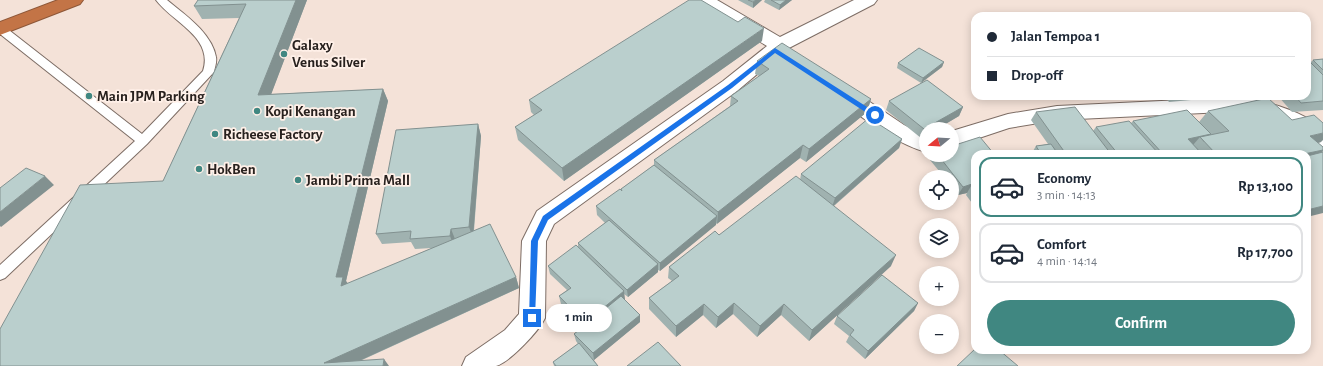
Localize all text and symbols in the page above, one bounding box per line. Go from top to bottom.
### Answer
text: Jalan Tempoa 1 [1011,29,1100,44]
place label: Galaxy Venus Silver [292,38,366,70]
marker: Galaxy Venus Silver [279,49,289,59]
text: Drop-off [1011,68,1063,83]
place label: Main JPM Parking [97,89,205,104]
marker: Main JPM Parking [84,91,94,101]
place label: Kopi Kenangan [265,104,356,119]
marker: Kopi Kenangan [252,106,262,116]
route start [866,106,884,124]
north arrow [919,122,959,162]
map controls [919,122,959,354]
place label: Richeese Factory [223,127,323,142]
marker: Richeese Factory [210,129,220,139]
place label: HokBen [207,162,256,177]
marker: HokBen [194,164,204,174]
icon: car [989,169,1025,205]
button: locate [919,170,959,210]
text: Economy [1037,171,1091,186]
place label: Jambi Prima Mall [306,173,410,188]
marker: Jambi Prima Mall [293,175,303,185]
text: Rp 13,100 [1238,179,1293,194]
text: 3 min · 14:13 [1037,189,1096,202]
button: layers [919,218,959,258]
icon: car [989,235,1025,271]
text: Comfort [1037,237,1086,252]
text: Rp 17,700 [1237,245,1293,260]
text: 4 min · 14:14 [1037,255,1097,268]
button: + [919,266,959,306]
button: Confirm [987,300,1295,346]
callout: 1 min [546,304,612,332]
route end [523,309,541,327]
text: 1 min [565,311,593,324]
button: − [919,314,959,354]

